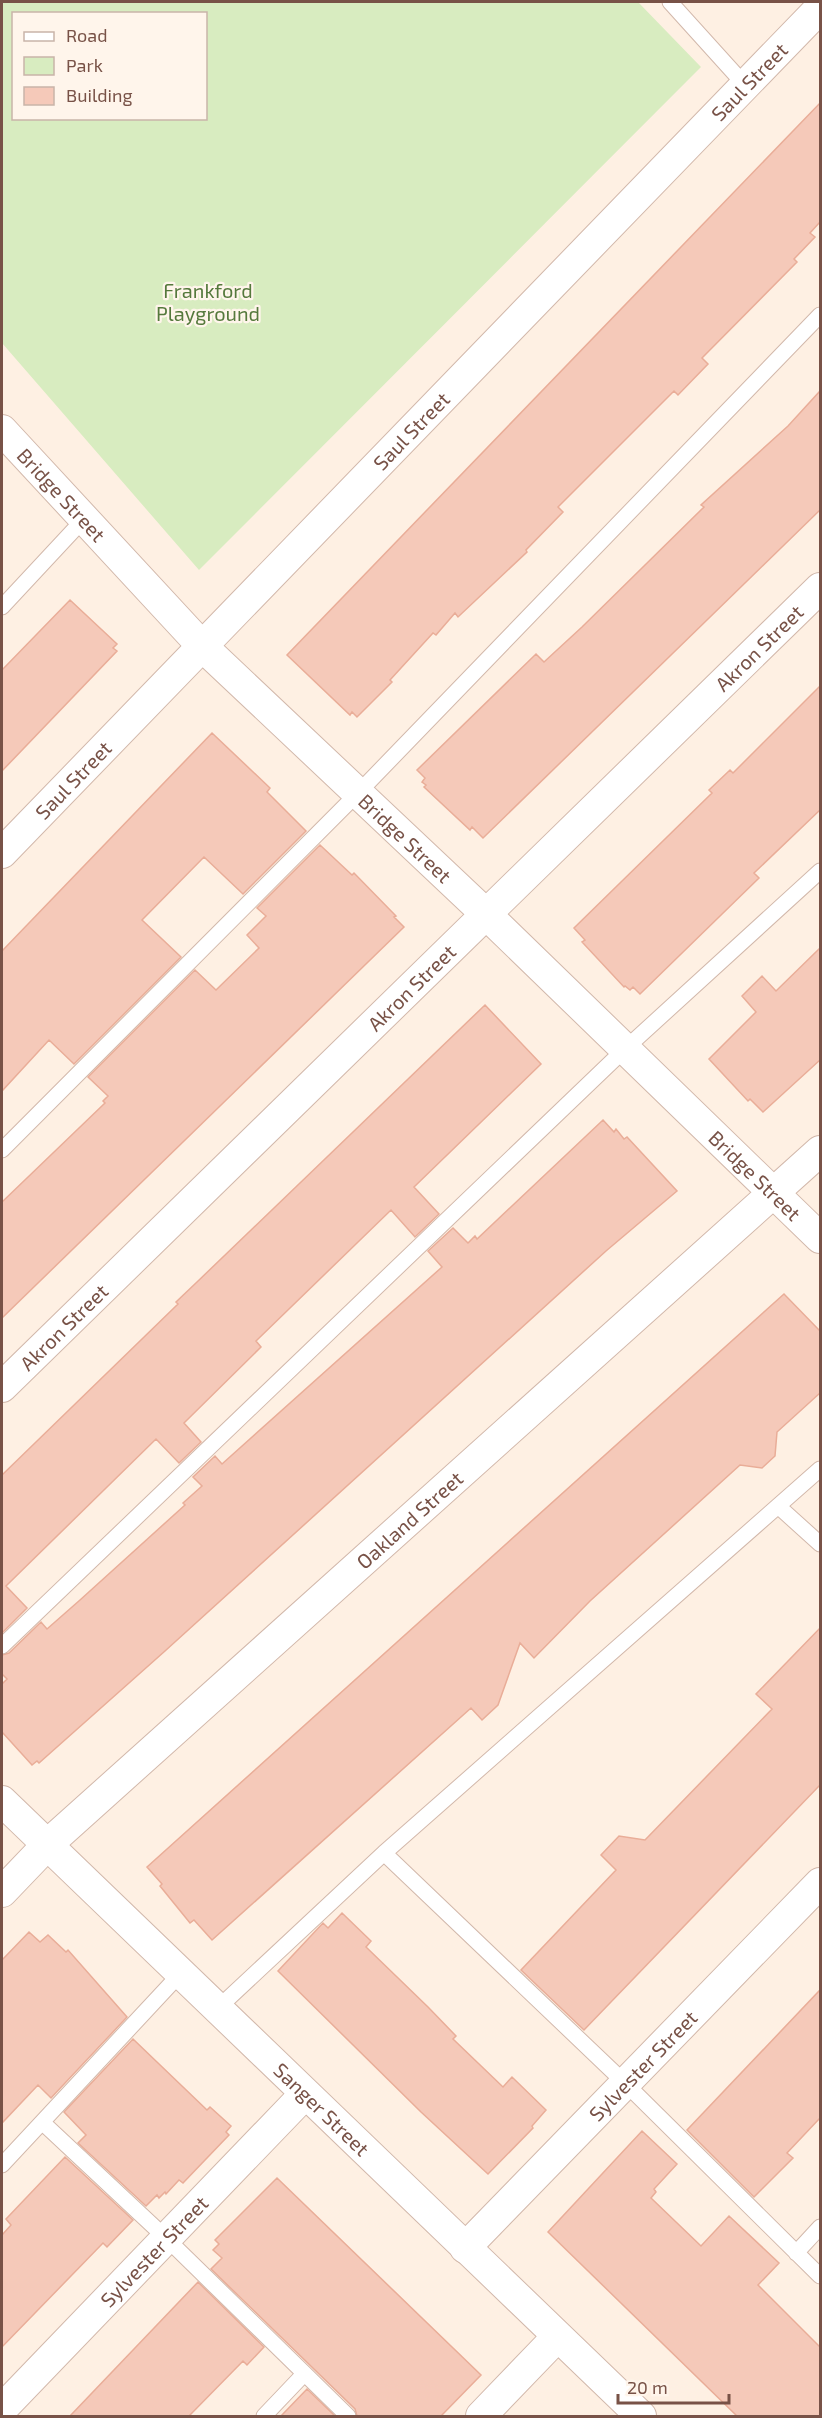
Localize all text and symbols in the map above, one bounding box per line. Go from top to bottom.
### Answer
legend [12,12,207,120]
text: Road [66,24,107,46]
street label: Saul Street [706,37,792,125]
text: Park [66,54,103,76]
text: Building [66,84,133,106]
park label: Frankford Playground [156,278,260,325]
street label: Saul Street [368,386,454,475]
street label: Bridge Street [13,443,111,547]
street label: Akron Street [710,599,808,696]
street label: Saul Street [30,735,116,824]
street label: Bridge Street [354,788,457,888]
street label: Akron Street [362,939,460,1036]
street label: Bridge Street [704,1125,807,1225]
street label: Akron Street [15,1278,113,1375]
street label: Oakland Street [351,1466,468,1574]
street label: Sylvester Street [584,2005,702,2125]
street label: Sanger Street [269,2057,375,2161]
street label: Sylvester Street [95,2190,213,2312]
scale bar [618,2367,729,2405]
text: 20 m [627,2376,668,2398]

